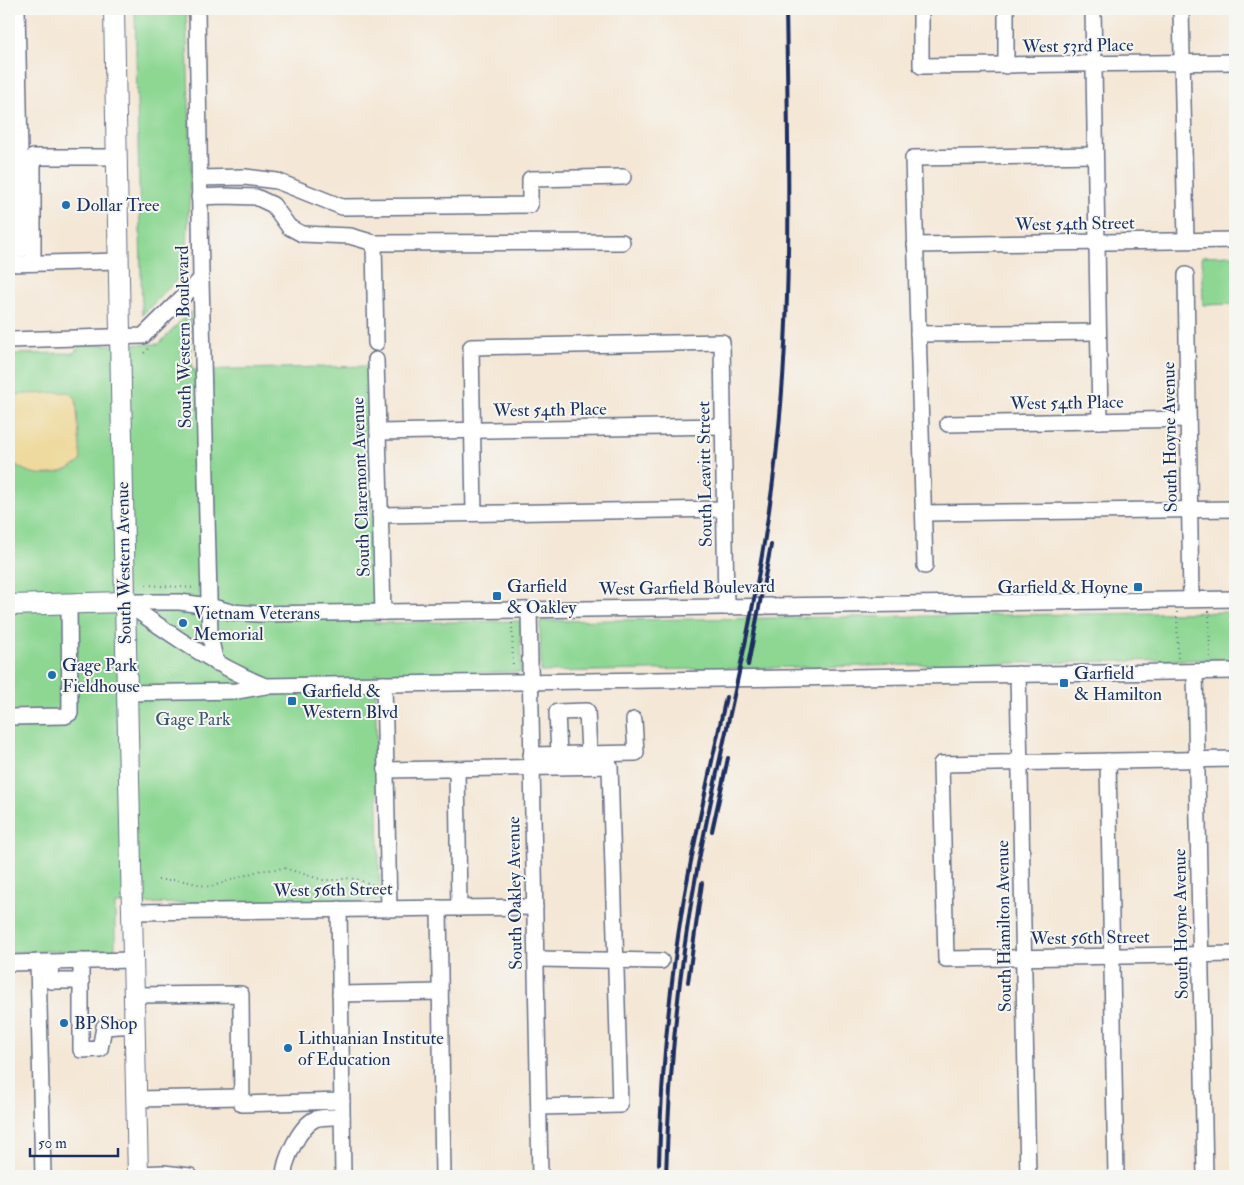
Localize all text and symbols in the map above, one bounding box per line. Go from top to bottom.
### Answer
street label: West 53rd Place [1021,34,1134,58]
place label: Dollar Tree [76,194,160,217]
marker: Dollar Tree [60,199,72,211]
street label: West 54th Street [1014,211,1135,237]
street label: South Western Boulevard [171,245,197,429]
street label: South Hoyne Avenue [1157,361,1183,513]
street label: West 54th Place [1009,391,1124,416]
street label: South Claremont Avenue [346,396,376,577]
street label: West 54th Place [492,398,607,423]
street label: South Leavitt Street [692,401,718,547]
street label: South Western Avenue [111,481,137,645]
place label: Garfield & Oakley [507,575,578,619]
street label: West Garfield Boulevard [598,575,775,601]
place label: Garfield & Hoyne [997,576,1128,599]
marker: Garfield & Hoyne [1132,581,1144,593]
marker: Garfield & Oakley [491,590,503,602]
place label: Vietnam Veterans Memorial [193,602,320,646]
marker: Vietnam Veterans Memorial [177,617,189,629]
place label: Gage Park Fieldhouse [62,654,140,698]
place label: Garfield & Hamilton [1074,662,1162,706]
marker: Gage Park Fieldhouse [46,669,58,681]
marker: Garfield & Hamilton [1058,677,1070,689]
place label: Garfield & Western Blvd [301,680,398,724]
marker: Garfield & Western Blvd [286,695,298,707]
park label: Gage Park [155,708,231,731]
street label: South Oakley Avenue [502,816,528,970]
street label: South Hamilton Avenue [991,839,1017,1012]
street label: South Hoyne Avenue [1168,848,1194,1000]
street label: West 56th Street [272,877,393,903]
street label: West 56th Street [1029,925,1150,951]
place label: BP Shop [74,1012,137,1035]
marker: BP Shop [58,1017,70,1029]
place label: Lithuanian Institute of Education [298,1027,444,1071]
marker: Lithuanian Institute of Education [282,1042,294,1054]
scale bar [30,1125,118,1157]
text: 50 m [38,1134,67,1153]

